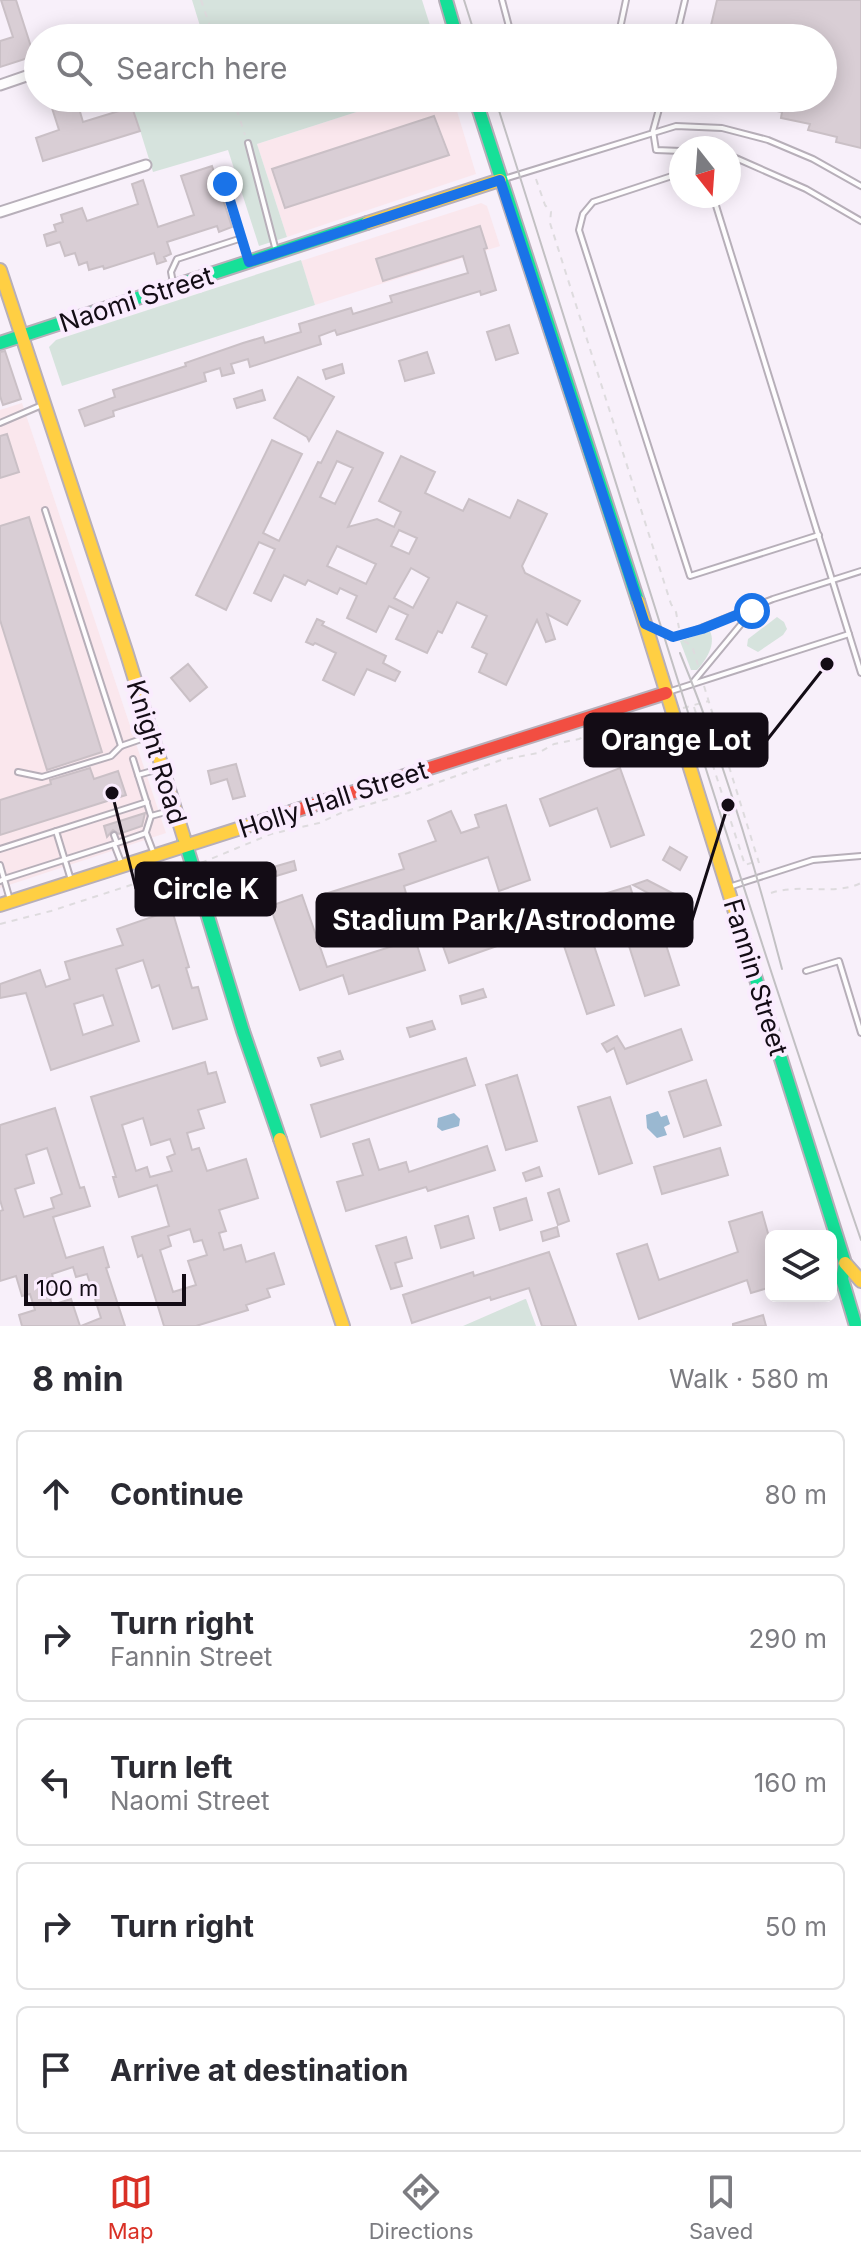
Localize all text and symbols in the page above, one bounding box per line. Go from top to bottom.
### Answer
search box [24,24,837,112]
icon: search [52,46,96,90]
text: Search here [116,50,288,86]
north arrow [669,136,741,208]
route end [207,166,243,202]
street label: Naomi Street [55,260,217,338]
route start [734,593,770,629]
street label: Knight Road [120,676,194,828]
callout: Orange Lot [585,714,767,766]
text: Orange Lot [601,723,751,757]
street label: Holly Hall Street [235,754,431,844]
callout: Circle K [136,863,275,915]
text: Circle K [153,872,259,906]
callout: Stadium Park/Astrodome [317,894,692,946]
street label: Fannin Street [717,895,795,1059]
text: Stadium Park/Astrodome [332,903,676,937]
map controls [765,1230,837,1302]
button: layers [765,1230,837,1302]
scale bar [24,1270,186,1306]
text: 100 m [36,1275,98,1301]
text: 8 min [32,1358,124,1399]
text: Walk · 580 m [669,1363,829,1394]
icon: ahead [34,1472,78,1516]
text: Continue [110,1476,244,1512]
text: 80 m [764,1479,827,1510]
text: Turn right [110,1605,254,1641]
icon: right [34,1616,78,1660]
text: 290 m [749,1623,827,1654]
text: Fannin Street [110,1641,272,1672]
text: Turn left [110,1749,232,1785]
icon: left [34,1760,78,1804]
text: 160 m [754,1767,827,1798]
text: Naomi Street [110,1785,270,1816]
icon: right [34,1904,78,1948]
text: Turn right [110,1908,254,1944]
text: 50 m [765,1911,827,1942]
icon: arrive [34,2048,78,2092]
text: Arrive at destination [110,2052,408,2088]
tab: Map [108,2170,153,2244]
tab: Directions [369,2170,474,2244]
tab: Saved [689,2170,753,2244]

